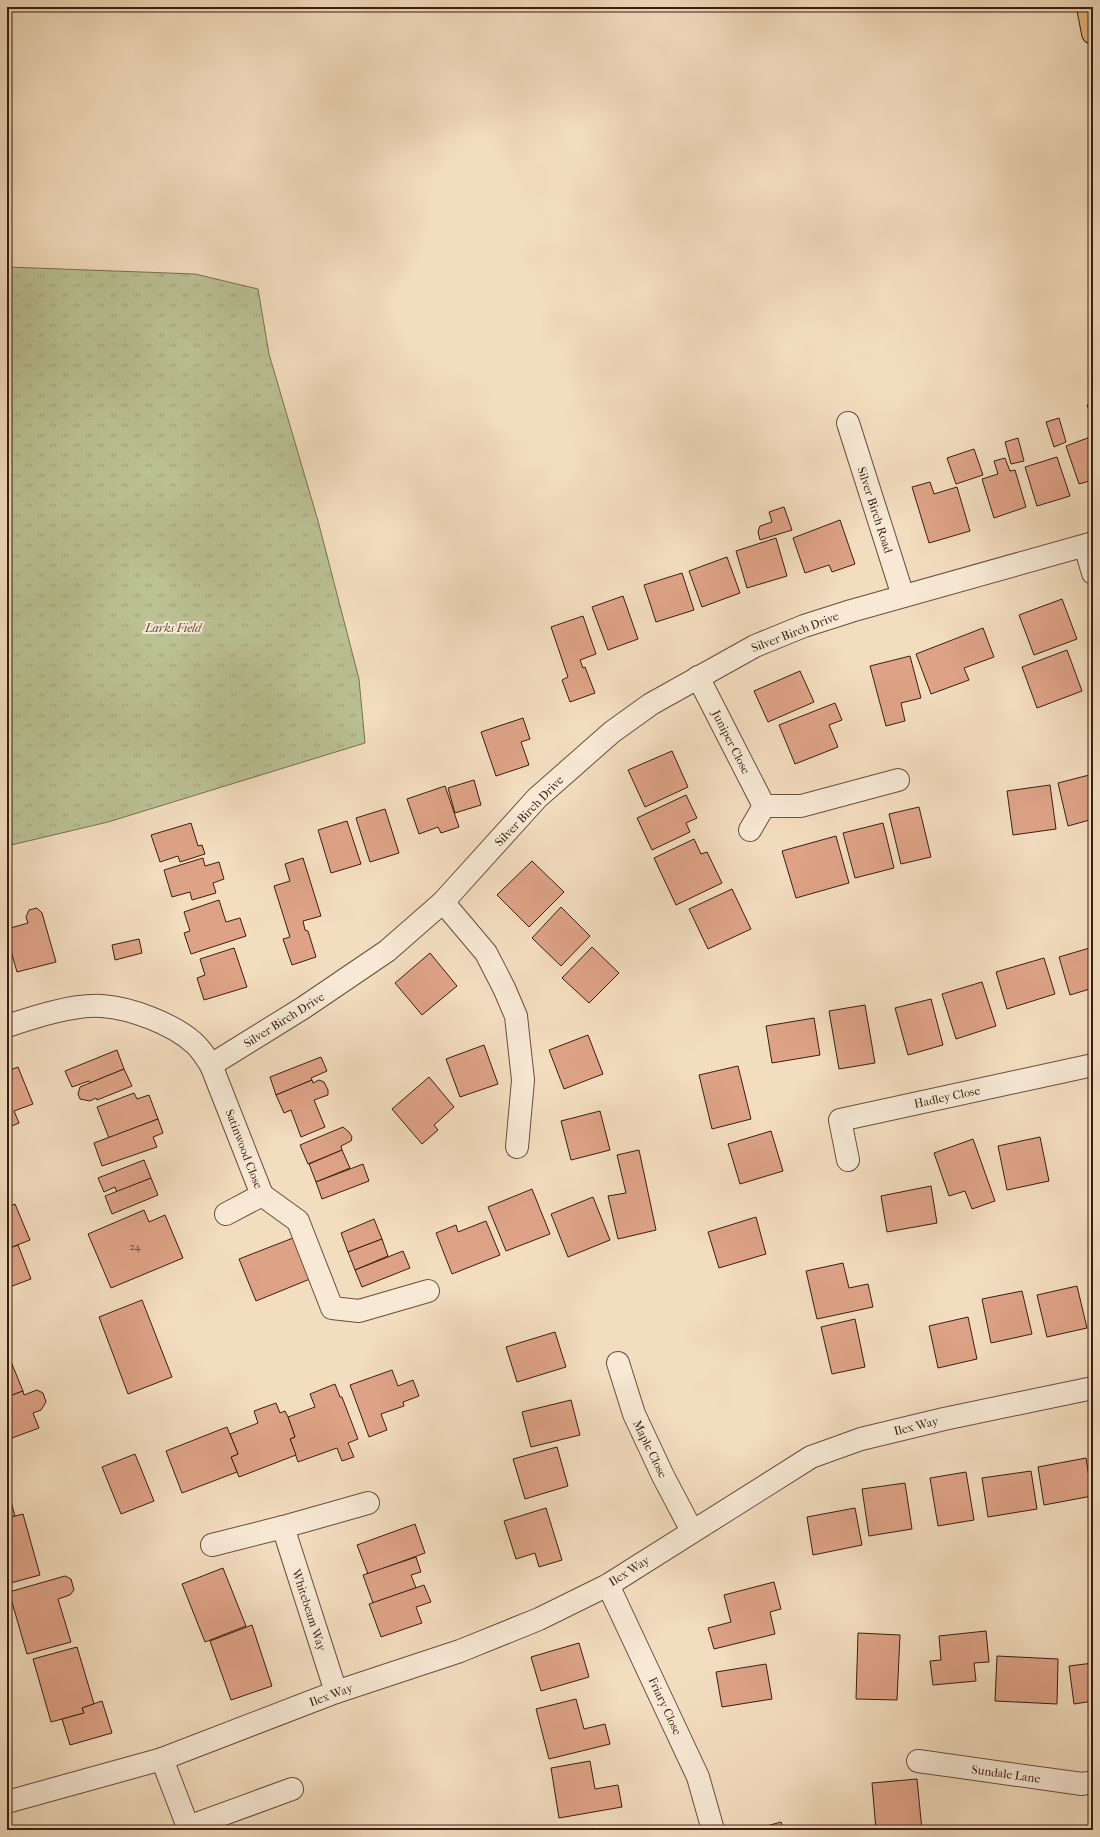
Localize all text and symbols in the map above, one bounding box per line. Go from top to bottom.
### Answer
street label: Silver Birch Road [854,465,896,555]
street label: Silver Birch Drive [749,609,841,655]
park label: Larks Field [144,621,203,635]
street label: Juniper Close [709,707,753,776]
street label: Silver Birch Drive [492,773,566,849]
street label: Silver Birch Drive [241,990,327,1050]
street label: Hadley Close [913,1083,981,1111]
street label: Satinwood Close [222,1107,266,1191]
house number: 24 [129,1241,142,1253]
street label: Ilex Way [892,1414,940,1438]
street label: Maple Close [630,1418,670,1480]
street label: Ilex Way [606,1553,652,1589]
street label: Whitebeam Way [289,1566,329,1653]
street label: Friary Close [645,1675,685,1737]
street label: Ilex Way [307,1680,355,1709]
street label: Sundale Lane [971,1762,1041,1786]

